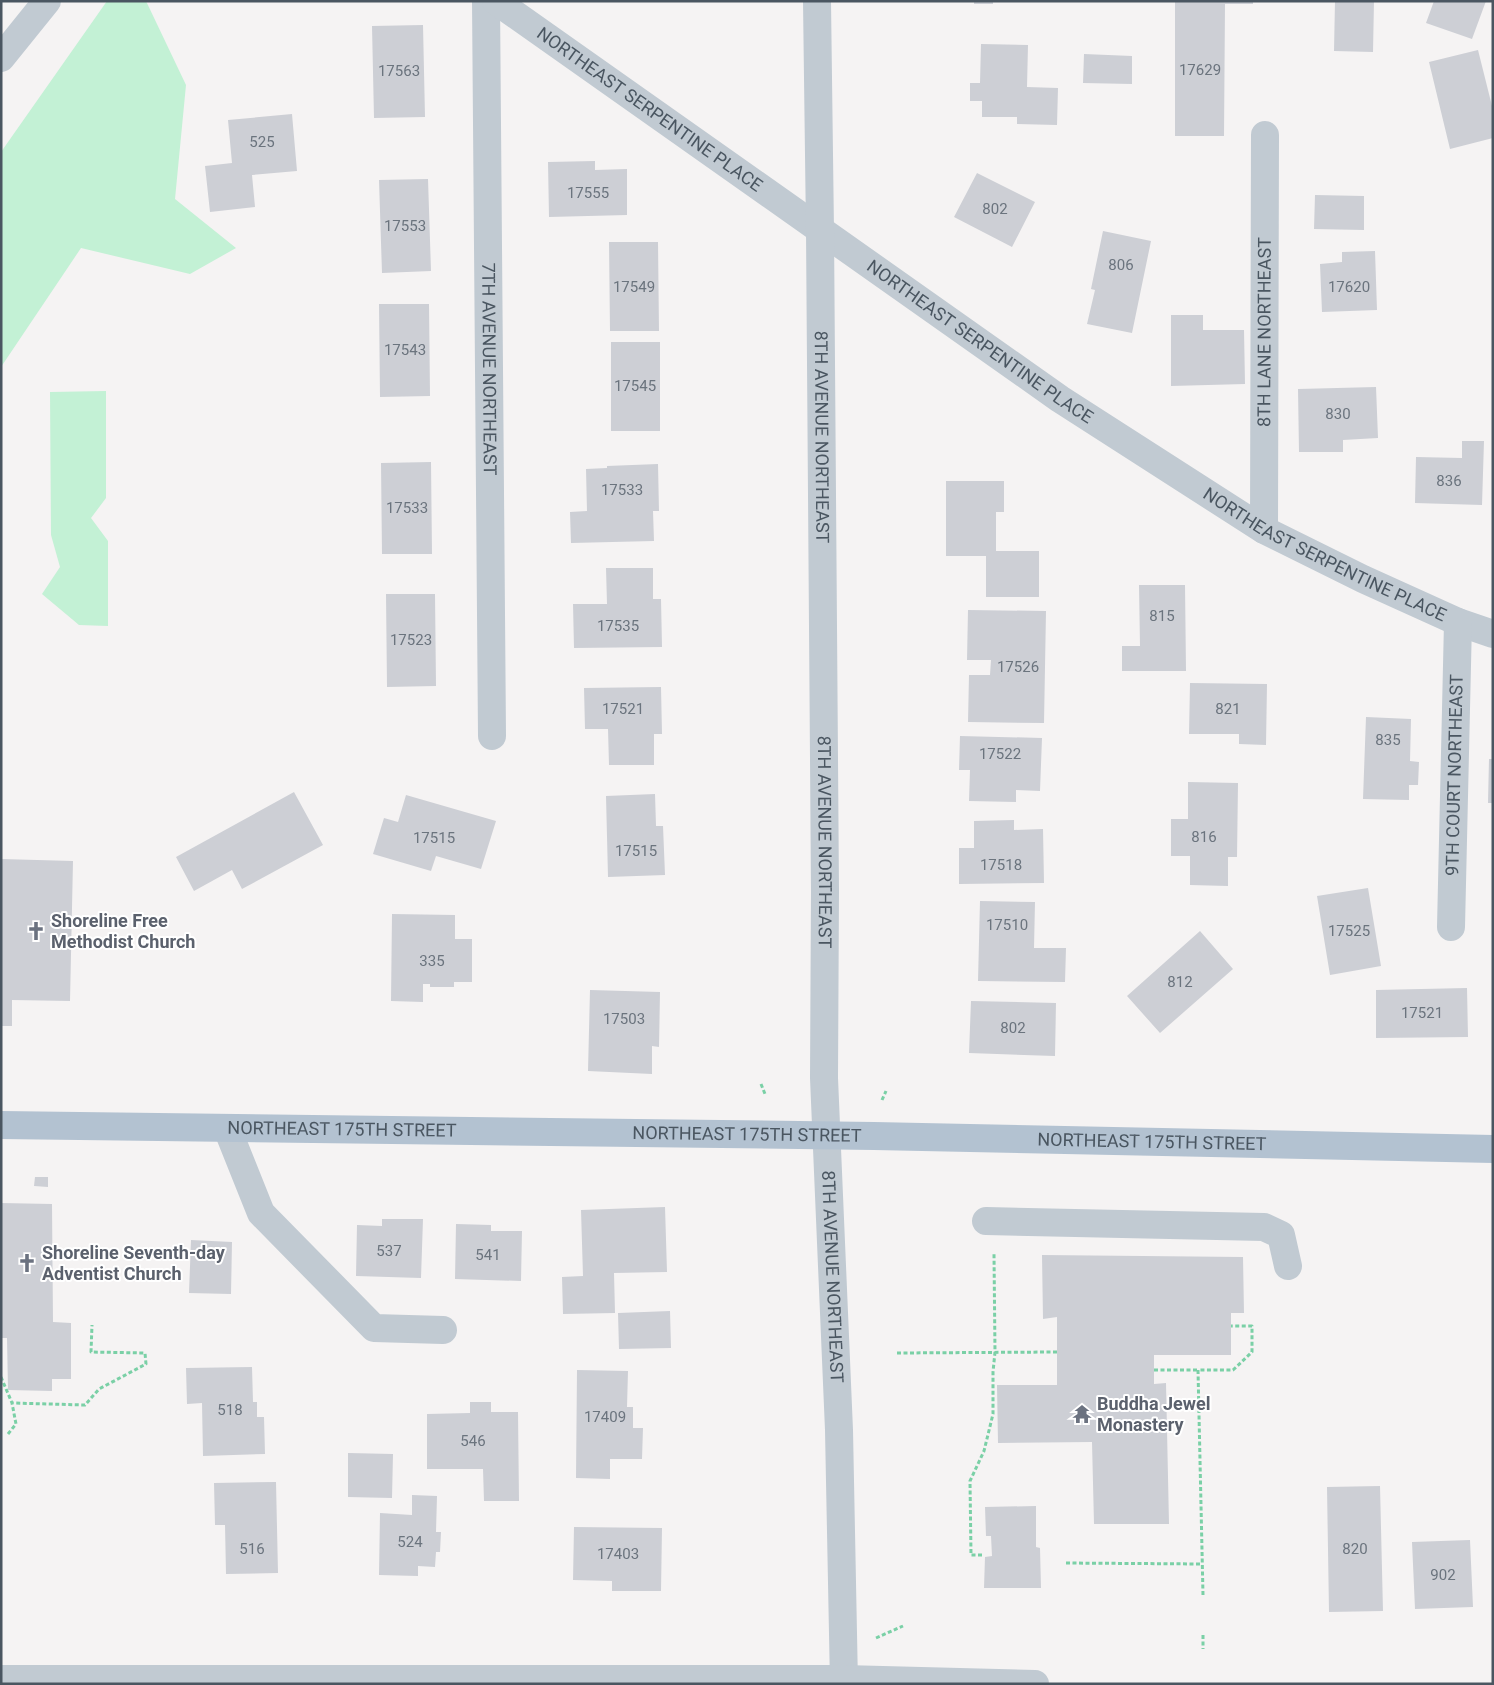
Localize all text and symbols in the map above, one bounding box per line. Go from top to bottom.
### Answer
street label: NORTHEAST SERPENTINE PLACE [533,22,767,196]
house number: 17629 [1179,61,1221,79]
house number: 17563 [378,62,420,80]
house number: 525 [249,133,275,151]
house number: 17555 [567,184,609,202]
house number: 802 [982,200,1008,218]
house number: 17553 [384,217,426,235]
street label: 8TH LANE NORTHEAST [1253,237,1275,427]
street label: NORTHEAST SERPENTINE PLACE [863,255,1097,428]
house number: 806 [1108,256,1134,274]
street label: 7TH AVENUE NORTHEAST [478,263,501,476]
house number: 17549 [613,278,655,296]
house number: 17620 [1328,278,1370,296]
street label: 8TH AVENUE NORTHEAST [811,331,833,544]
house number: 17543 [384,341,426,359]
house number: 17545 [614,377,656,395]
house number: 830 [1325,405,1351,423]
house number: 836 [1436,472,1462,490]
house number: 17533 [601,481,643,499]
street label: NORTHEAST SERPENTINE PLACE [1200,483,1450,625]
house number: 17533 [386,499,428,517]
house number: 815 [1149,607,1175,625]
house number: 17535 [597,617,639,635]
house number: 17523 [390,631,432,649]
house number: 17526 [997,658,1039,676]
street label: 9TH COURT NORTHEAST [1441,674,1467,876]
house number: 17521 [602,700,644,718]
house number: 821 [1215,700,1241,718]
house number: 835 [1375,731,1401,749]
street label: 8TH AVENUE NORTHEAST [814,736,836,949]
house number: 17522 [979,745,1021,763]
house number: 816 [1191,828,1217,846]
house number: 17515 [413,829,455,847]
house number: 17515 [615,842,657,860]
house number: 17518 [980,856,1022,874]
place label: Shoreline Free Methodist Church [51,910,195,952]
house number: 17510 [986,916,1028,934]
church icon: Shoreline Free Methodist Church [25,920,47,942]
house number: 17525 [1328,922,1370,940]
house number: 335 [419,952,445,970]
house number: 812 [1167,973,1193,991]
house number: 17521 [1401,1004,1443,1022]
house number: 17503 [603,1010,645,1028]
house number: 802 [1000,1019,1026,1037]
street label: NORTHEAST 175TH STREET [227,1117,457,1141]
street label: NORTHEAST 175TH STREET [632,1122,862,1146]
street label: NORTHEAST 175TH STREET [1037,1128,1267,1154]
street label: 8TH AVENUE NORTHEAST [818,1170,848,1384]
place label: Shoreline Seventh-day Adventist Church [42,1242,226,1284]
house number: 537 [376,1242,402,1260]
house number: 541 [475,1246,501,1264]
church icon: Shoreline Seventh-day Adventist Church [16,1252,38,1274]
place label: Buddha Jewel Monastery [1097,1393,1211,1435]
house number: 518 [217,1401,243,1419]
temple icon: Buddha Jewel Monastery [1071,1403,1093,1425]
house number: 17409 [584,1408,626,1426]
house number: 546 [460,1432,486,1450]
house number: 524 [397,1533,423,1551]
house number: 516 [239,1540,265,1558]
house number: 820 [1342,1540,1368,1558]
house number: 17403 [597,1545,639,1563]
house number: 902 [1430,1566,1456,1584]

